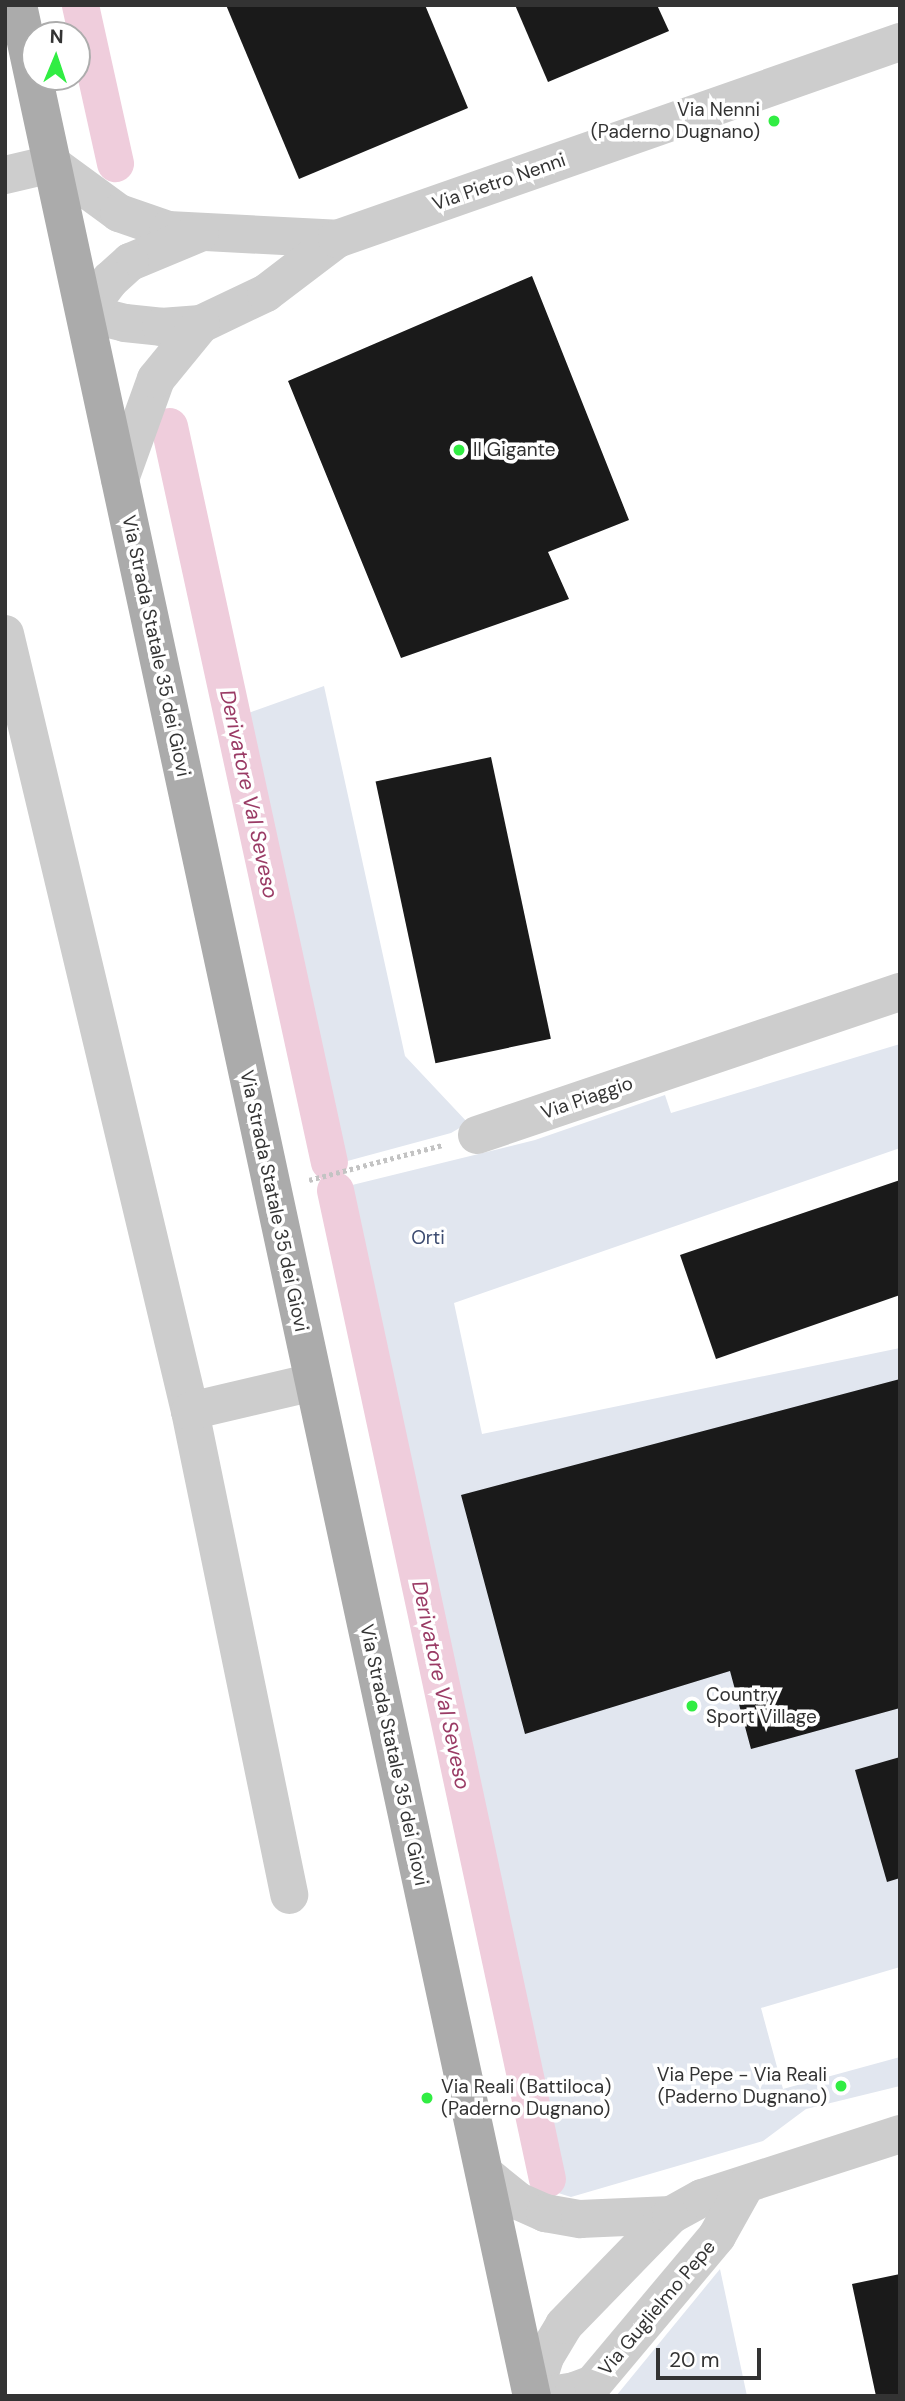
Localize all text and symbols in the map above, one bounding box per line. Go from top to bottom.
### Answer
north arrow [21,21,91,91]
text: N [49,24,64,49]
place label: Via Nenni (Paderno Dugnano) [591,99,760,143]
marker: Via Nenni (Paderno Dugnano) [766,113,782,129]
street label: Via Pietro Nenni [429,149,569,215]
place label: Il Gigante [473,439,556,461]
marker: Il Gigante [451,442,467,458]
street label: Via Strada Statale 35 dei Giovi [117,513,195,779]
water label: Derivatore Val Seveso [215,687,283,901]
street label: Via Strada Statale 35 dei Giovi [235,1068,313,1334]
street label: Via Piaggio [538,1072,636,1124]
park label: Orti [411,1227,445,1249]
water label: Derivatore Val Seveso [407,1578,475,1792]
street label: Via Strada Statale 35 dei Giovi [355,1622,433,1888]
place label: Country Sport Village [706,1684,817,1728]
marker: Country Sport Village [684,1698,700,1714]
place label: Via Pepe - Via Reali (Paderno Dugnano) [657,2064,827,2108]
place label: Via Reali (Battiloca) (Paderno Dugnano) [441,2076,611,2120]
marker: Via Pepe - Via Reali (Paderno Dugnano) [833,2078,849,2094]
marker: Via Reali (Battiloca) (Paderno Dugnano) [419,2090,435,2106]
street label: Via Guglielmo Pepe [594,2236,720,2380]
scale bar [660,2334,765,2378]
text: 20 m [669,2346,720,2374]

